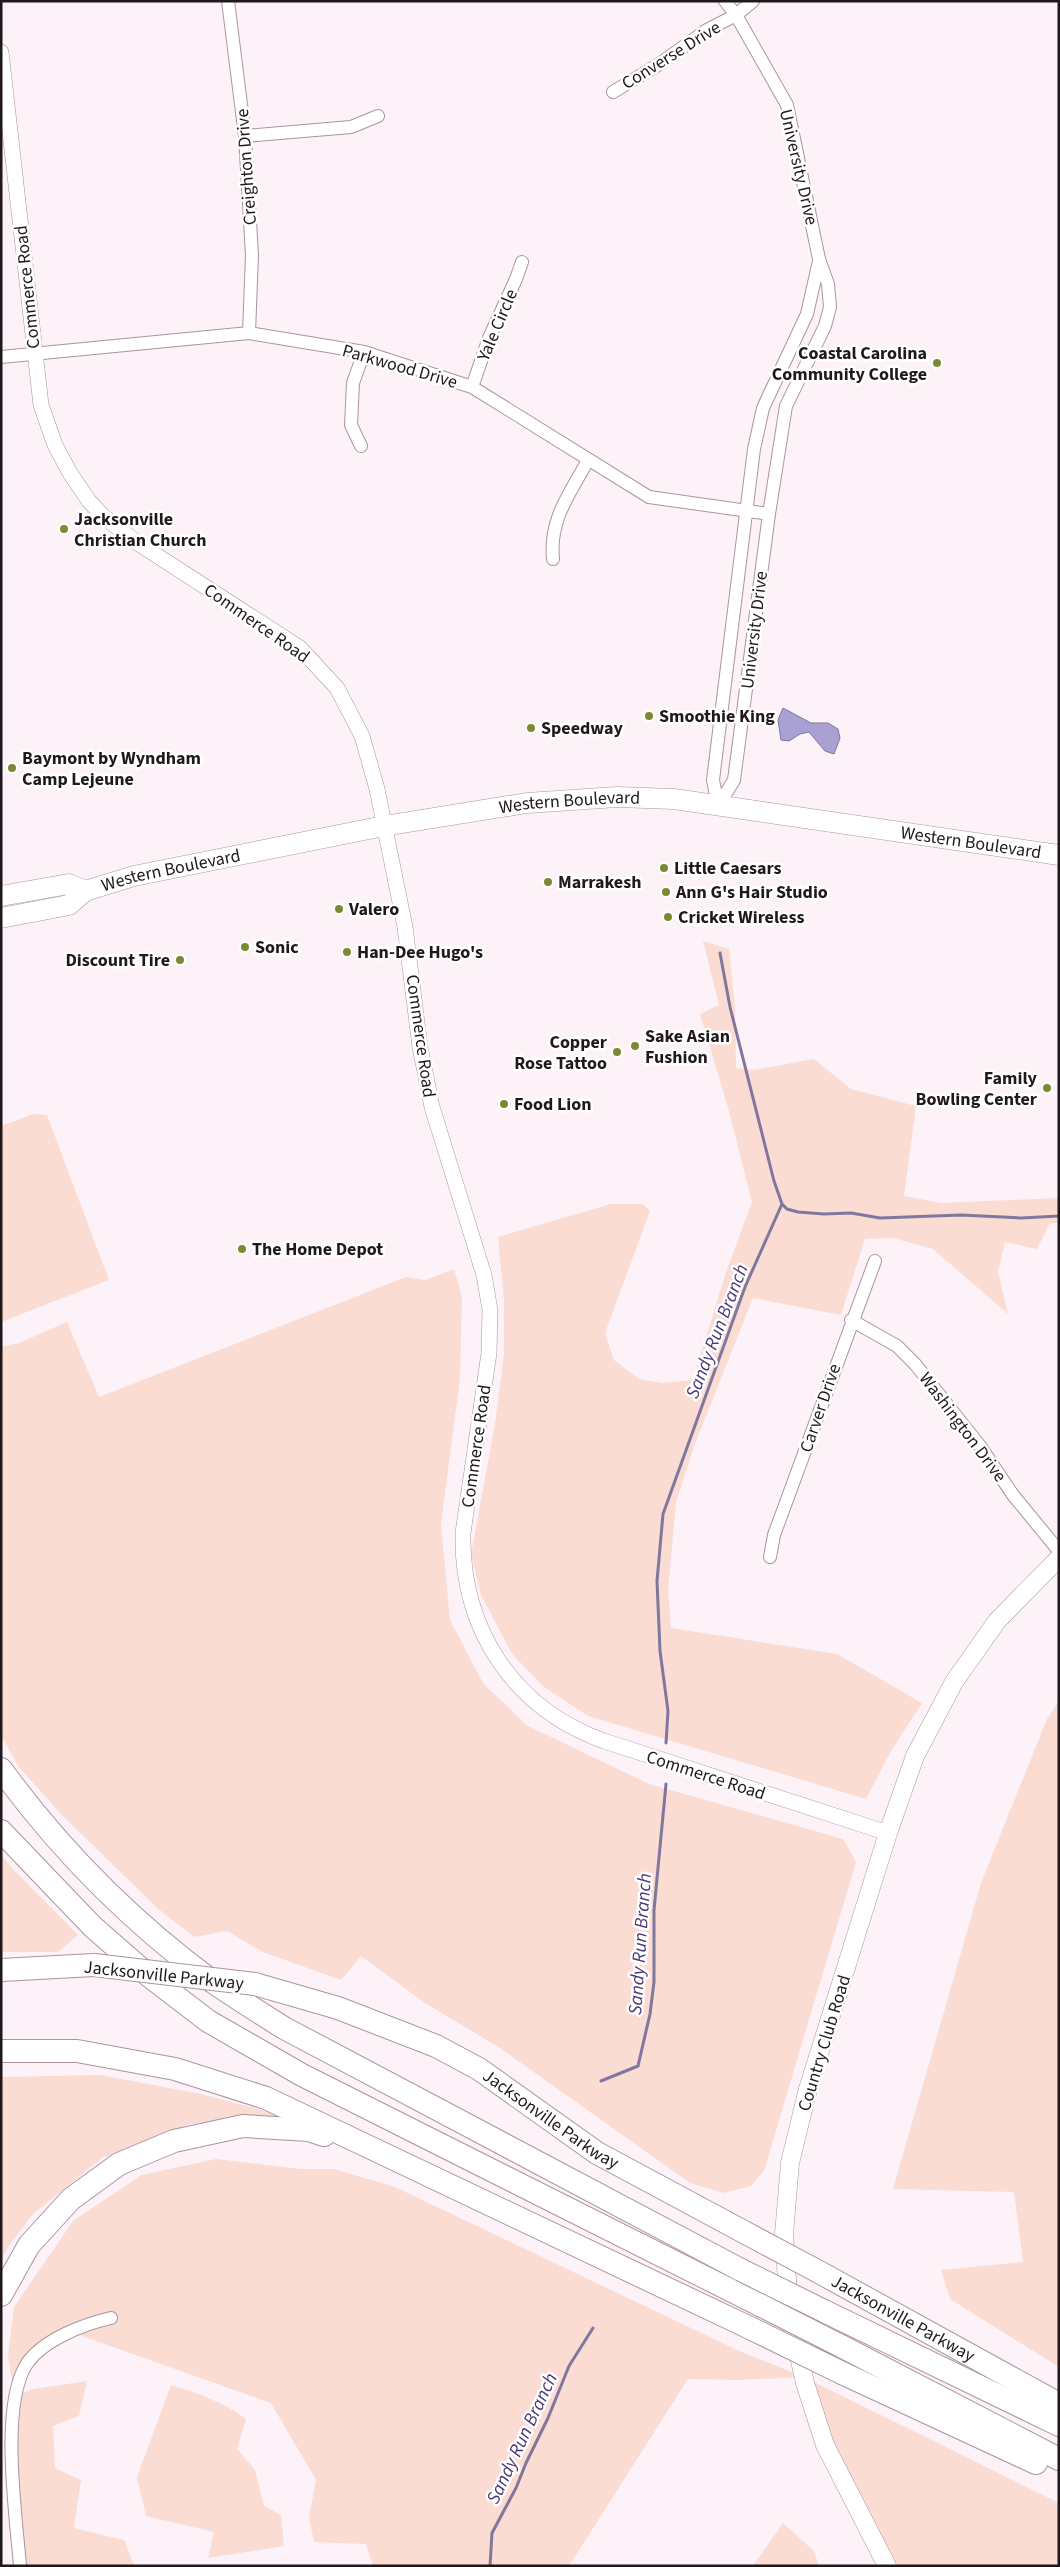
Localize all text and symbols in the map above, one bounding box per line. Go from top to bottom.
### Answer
street label: Converse Drive [617,15,726,96]
street label: University Drive [773,107,824,228]
street label: Creighton Drive [230,108,263,226]
street label: Commerce Road [9,224,46,350]
street label: Yale Circle [471,285,524,366]
street label: Parkwood Drive [339,338,460,395]
place label: Coastal Carolina Community College [772,341,927,387]
marker: Coastal Carolina Community College [931,357,943,369]
place label: Jacksonville Christian Church [74,507,206,553]
marker: Jacksonville Christian Church [58,523,70,535]
street label: University Drive [735,570,774,690]
street label: Commerce Road [199,578,315,669]
place label: Smoothie King [659,704,775,729]
marker: Smoothie King [643,710,655,722]
place label: Speedway [541,716,624,741]
marker: Speedway [525,722,537,734]
place label: Baymont by Wyndham Camp Lejeune [22,746,201,792]
marker: Baymont by Wyndham Camp Lejeune [6,762,18,774]
street label: Western Boulevard [497,785,641,820]
street label: Western Boulevard [899,820,1043,865]
street label: Western Boulevard [98,843,243,898]
place label: Little Caesars [674,856,782,881]
marker: Little Caesars [658,862,670,874]
place label: Marrakesh [558,870,641,895]
marker: Marrakesh [542,876,554,888]
place label: Ann G's Hair Studio [675,880,828,905]
marker: Ann G's Hair Studio [660,886,672,898]
place label: Valero [348,897,399,922]
marker: Valero [333,903,345,915]
place label: Cricket Wireless [678,905,804,930]
marker: Cricket Wireless [662,911,674,923]
place label: Sonic [255,935,299,960]
place label: Han-Dee Hugo's [357,940,483,965]
marker: Sonic [239,941,251,953]
marker: Han-Dee Hugo's [341,946,353,958]
place label: Discount Tire [65,948,170,973]
marker: Discount Tire [174,954,186,966]
street label: Commerce Road [400,973,442,1099]
place label: Sake Asian Fushion [645,1024,730,1070]
place label: Copper Rose Tattoo [514,1030,608,1076]
marker: Sake Asian Fushion [629,1040,641,1052]
marker: Copper Rose Tattoo [611,1046,623,1058]
place label: Family Bowling Center [916,1066,1038,1112]
marker: Family Bowling Center [1041,1082,1053,1094]
place label: Food Lion [514,1092,592,1117]
marker: Food Lion [498,1098,510,1110]
place label: The Home Depot [252,1237,383,1262]
marker: The Home Depot [236,1243,248,1255]
water label: Sandy Run Branch [679,1260,755,1403]
street label: Carver Drive [794,1360,847,1456]
street label: Washington Drive [913,1367,1012,1487]
street label: Commerce Road [455,1383,497,1509]
street label: Commerce Road [643,1744,769,1807]
water label: Sandy Run Branch [622,1872,659,2016]
street label: Jacksonville Parkway [83,1955,246,1996]
street label: Country Club Road [792,1972,857,2114]
street label: Jacksonville Parkway [478,2064,624,2176]
street label: Jacksonville Parkway [827,2269,980,2369]
water label: Sandy Run Branch [480,2369,565,2509]

